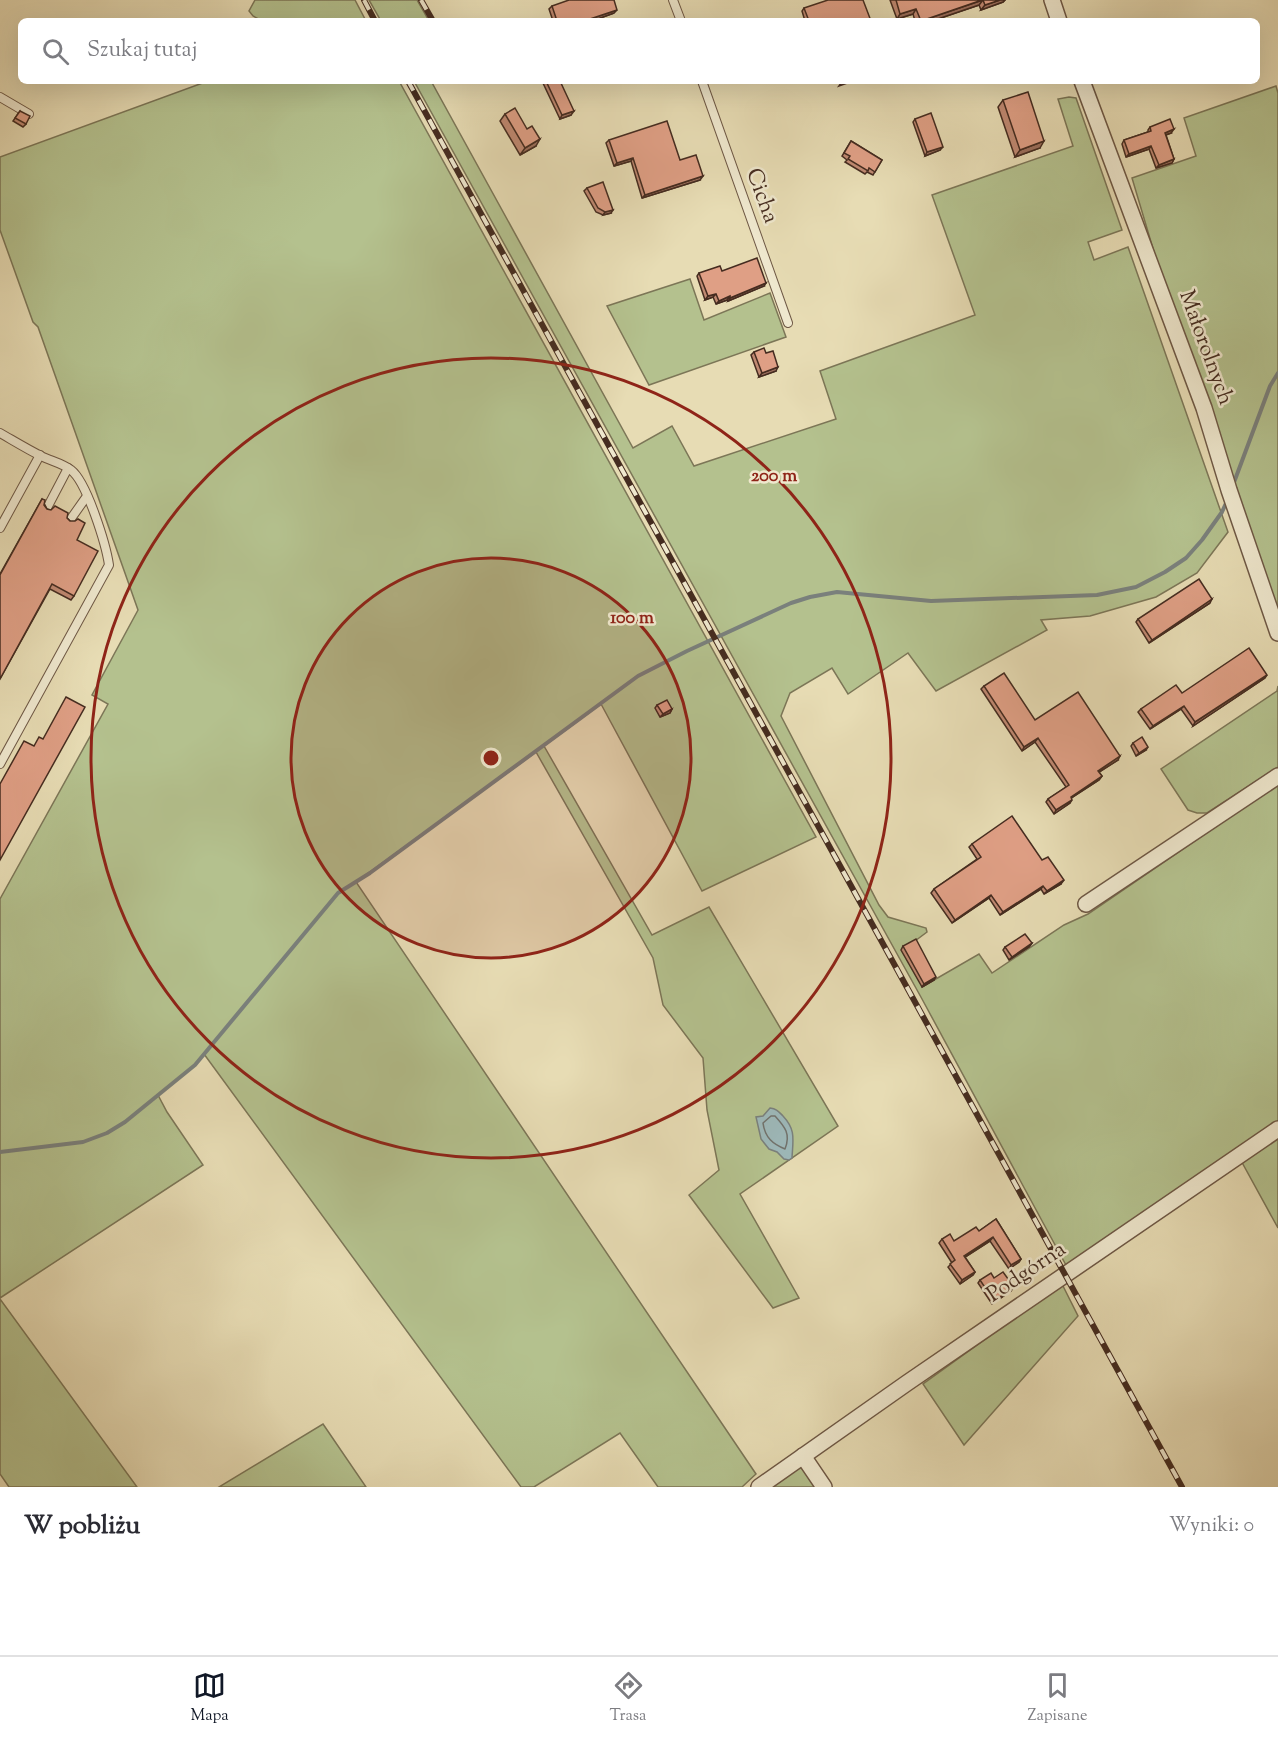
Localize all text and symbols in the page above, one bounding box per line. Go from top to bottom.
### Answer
search box [18,18,1260,84]
icon: search [39,35,72,68]
text: Szukaj tutaj [87,35,198,67]
street label: Cicha [736,164,786,228]
street label: Małorolnych [1169,286,1241,410]
text: 200 m [751,464,797,490]
text: 100 m [610,606,654,632]
centre of rings [481,748,501,768]
street label: Podgórna [981,1235,1073,1311]
text: W pobliżu [24,1508,140,1545]
text: Wyniki: 0 [1169,1512,1254,1541]
tab: Mapa [190,1669,229,1728]
tab: Trasa [610,1669,646,1728]
tab: Zapisane [1027,1669,1088,1728]

